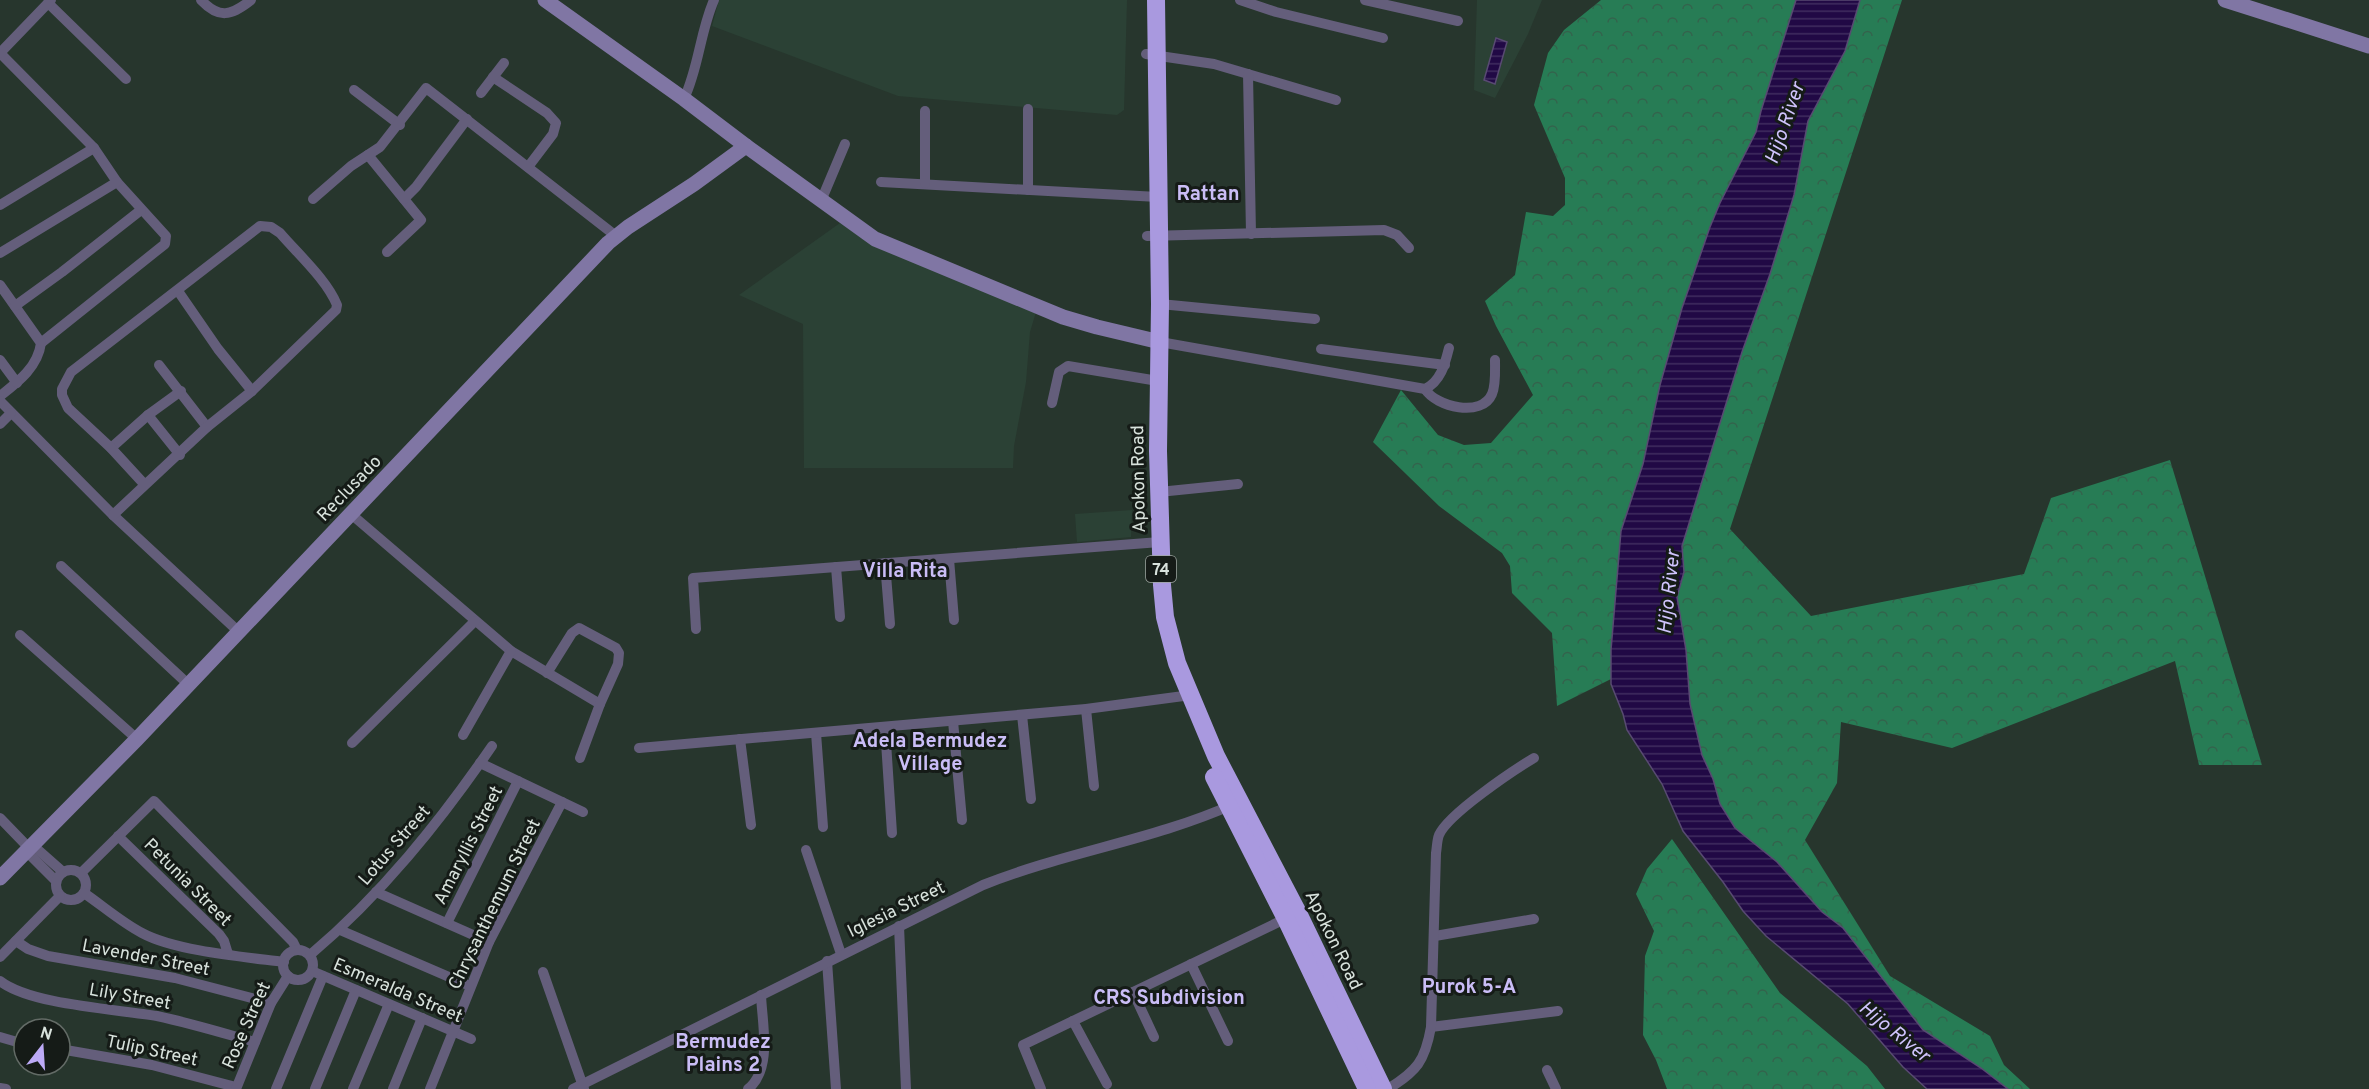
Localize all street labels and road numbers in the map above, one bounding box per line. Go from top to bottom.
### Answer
street label: Apokon Road [1127,425,1152,533]
street label: Reclusado [313,451,387,527]
road number: 74 [1146,556,1176,582]
street label: Amaryllis Street [430,782,509,909]
street label: Lotus Street [354,801,436,891]
street label: Chrysanthemum Street [444,815,547,994]
street label: Petunia Street [138,834,236,932]
street label: Iglesia Street [844,877,949,944]
street label: Apokon Road [1299,887,1367,994]
street label: Lavender Street [80,935,212,982]
street label: Esmeralda Street [329,954,466,1029]
street label: Rose Street [218,978,277,1073]
street label: Lily Street [87,979,172,1016]
street label: Tulip Street [104,1031,200,1072]

